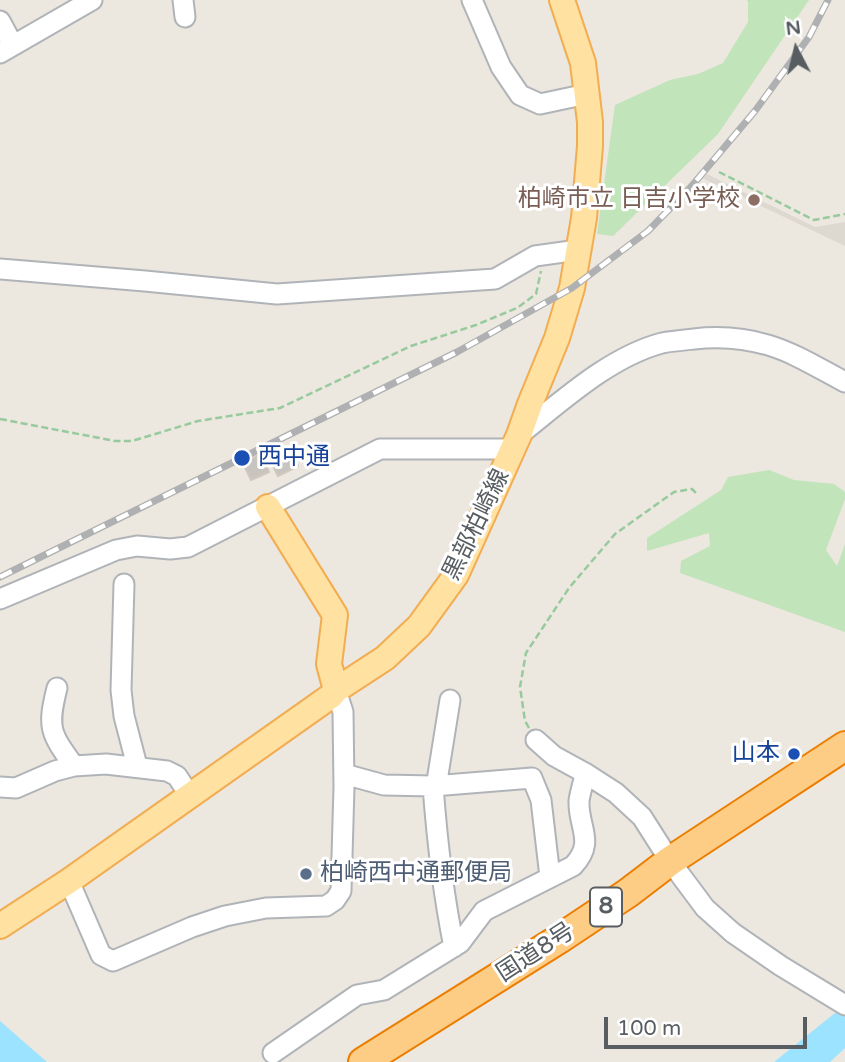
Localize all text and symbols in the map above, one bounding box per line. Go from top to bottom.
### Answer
north arrow [761,14,831,84]
text: N [785,16,802,40]
place label: 柏崎市立 日吉小学校 [518,186,740,214]
marker: 柏崎市立 日吉小学校 [746,192,762,208]
place label: 西中通 [258,444,330,472]
marker: 西中通 [232,448,252,468]
street label: 黒部柏崎線 [438,465,516,585]
place label: 山本 [732,740,780,768]
marker: 山本 [786,746,802,762]
place label: 柏崎西中通郵便局 [320,860,512,888]
marker: 柏崎西中通郵便局 [298,866,314,882]
road number: 8 [590,888,622,926]
street label: 国道8号 [492,917,580,989]
scale bar [607,1002,810,1046]
text: 100 m [617,1016,681,1041]

